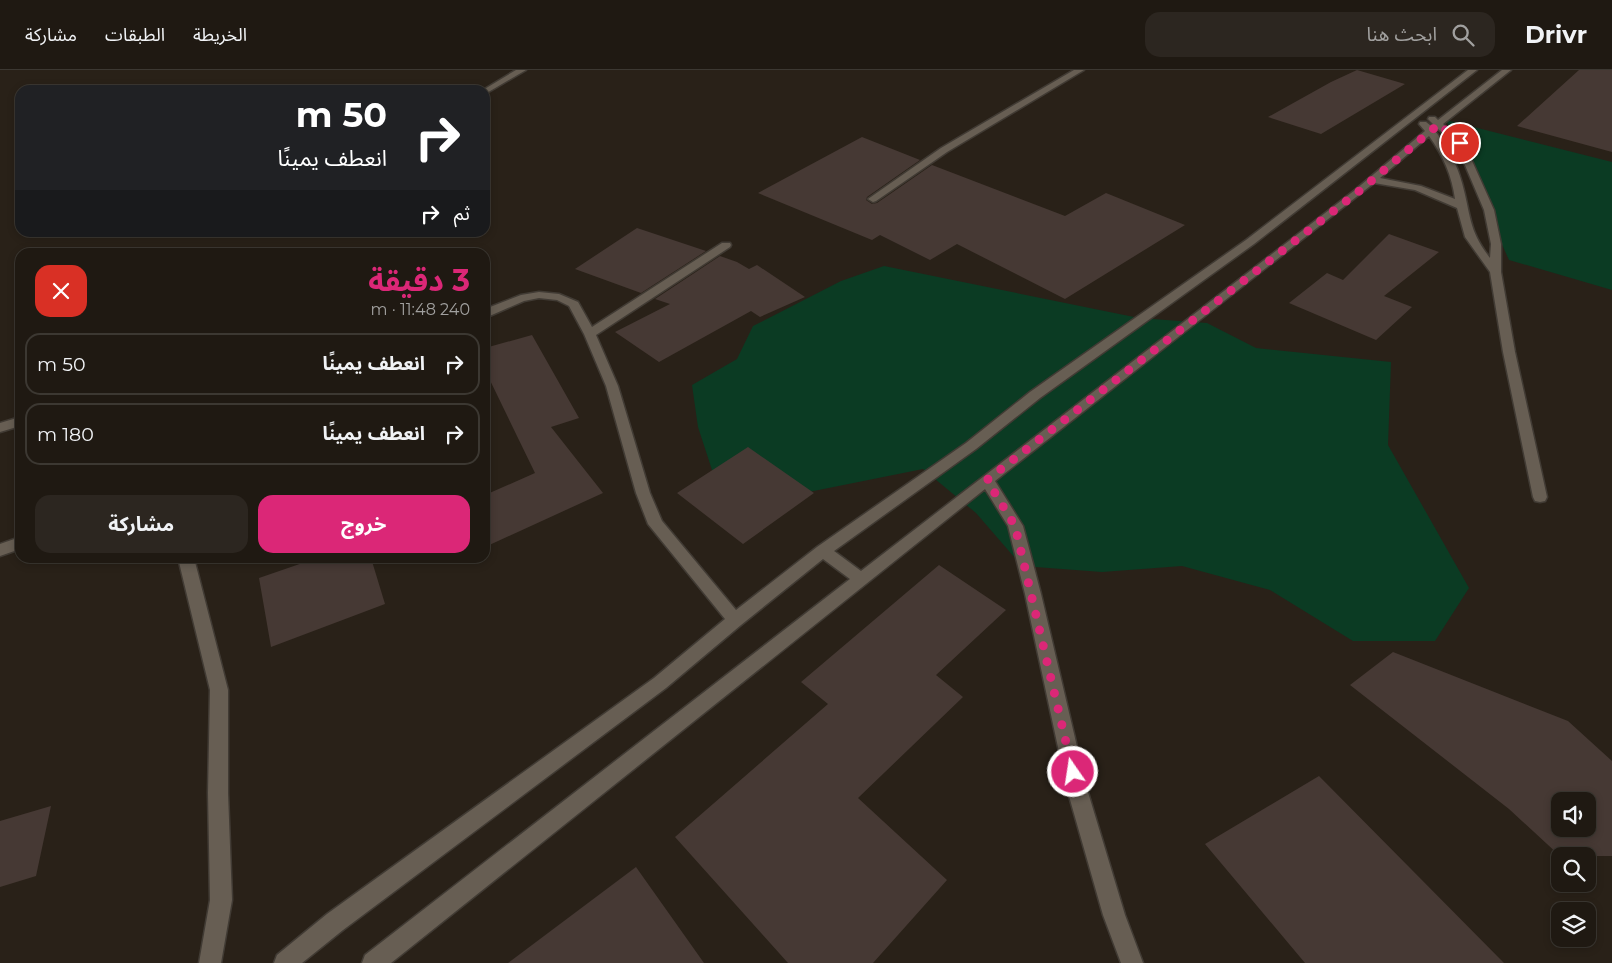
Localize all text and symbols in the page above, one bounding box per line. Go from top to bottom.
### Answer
search box [1145,12,1495,57]
text: Drivr [1525,20,1587,49]
icon: search [1449,21,1477,49]
text: ابحث هنا [1367,23,1437,46]
text: مشاركة [25,24,77,46]
text: الطبقات [105,24,165,46]
text: الخريطة [193,24,247,46]
text: 50 m [296,93,387,136]
icon: right [405,105,470,170]
pin [1439,122,1481,164]
icon: arrive [1446,129,1474,157]
text: انعطف يمينًا [277,145,387,172]
icon: right [416,200,444,228]
text: ثم [454,202,470,225]
text: 3 دقيقة [368,262,470,299]
button: close [35,265,87,317]
text: 240 m · 11:48 [371,300,470,319]
icon: right [440,350,468,378]
text: انعطف يمينًا [322,352,425,375]
text: 50 m [37,353,86,376]
icon: right [440,420,468,448]
text: انعطف يمينًا [322,422,425,445]
text: 180 m [37,423,94,446]
button: مشاركة [35,495,248,553]
button: خروج [258,495,470,553]
position arrow [1046,745,1098,797]
map controls [1551,792,1596,947]
button: sound [1551,792,1596,837]
button: search [1551,847,1596,892]
button: layers [1551,902,1596,947]

